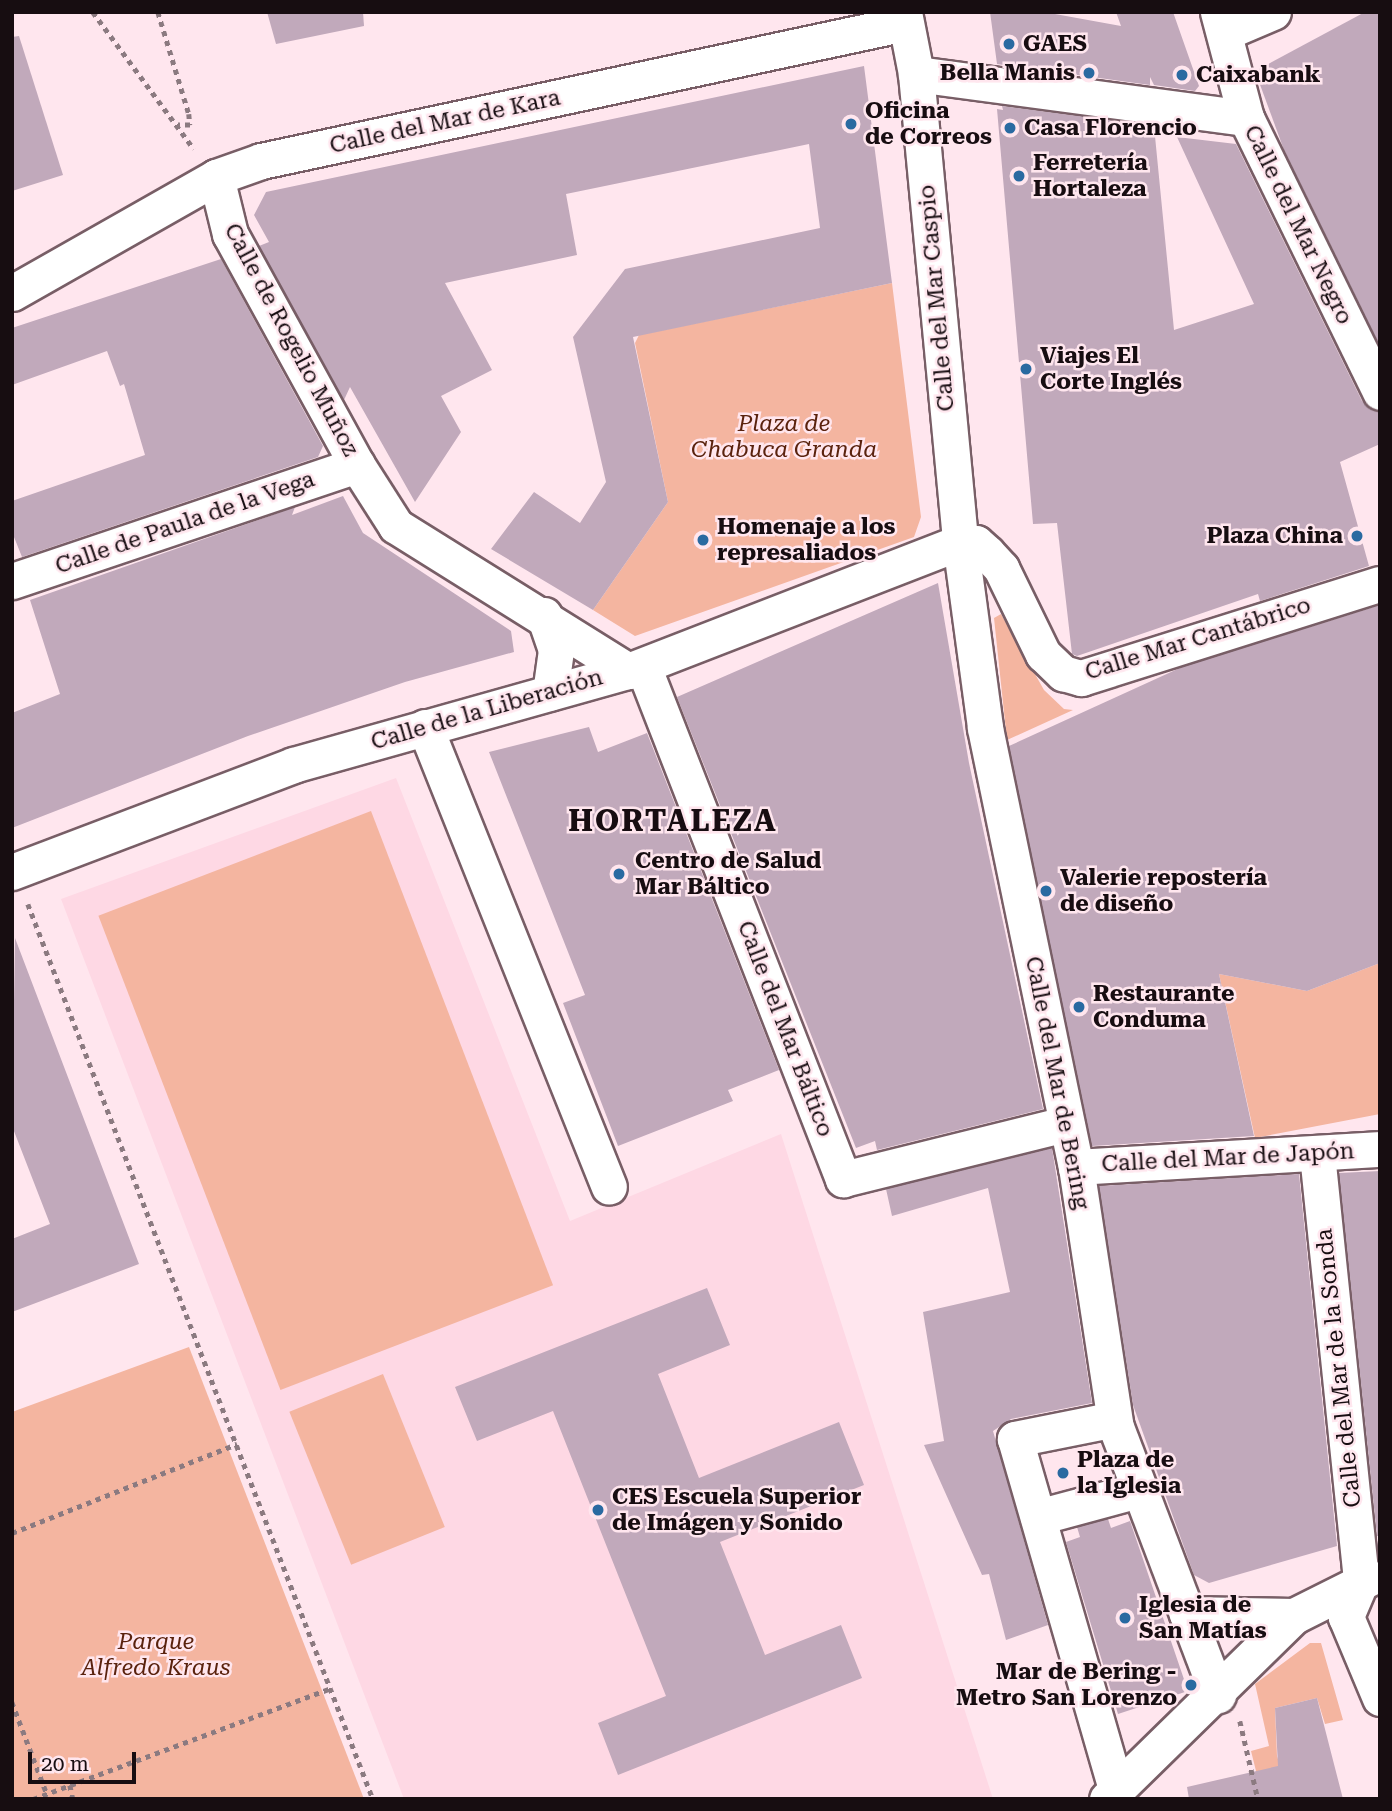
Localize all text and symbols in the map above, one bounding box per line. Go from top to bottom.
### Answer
place label: GAES [1023,30,1087,58]
marker: GAES [1001,36,1017,52]
place label: Bella Manis [940,59,1075,87]
place label: Caixabank [1196,61,1320,89]
marker: Bella Manis [1081,65,1097,81]
marker: Caixabank [1174,67,1190,83]
street label: Calle del Mar de Kara [327,84,563,160]
place label: Oficina de Correos [865,97,992,151]
place label: Casa Florencio [1024,114,1197,142]
marker: Oficina de Correos [843,116,859,132]
marker: Casa Florencio [1002,120,1018,136]
street label: Calle del Mar Negro [1238,121,1358,329]
place label: Ferretería Hortaleza [1033,149,1148,203]
marker: Ferretería Hortaleza [1011,168,1027,184]
street label: Calle del Mar Caspio [913,184,961,412]
street label: Calle de Rogelio Muñoz [218,219,364,461]
place label: Viajes El Corte Inglés [1040,342,1182,396]
marker: Viajes El Corte Inglés [1018,361,1034,377]
park label: Plaza de Chabuca Granda [691,410,877,464]
street label: Calle de Paula de la Vega [52,466,318,580]
place label: Homenaje a los represaliados [717,513,895,567]
place label: Plaza China [1206,522,1343,550]
marker: Plaza China [1349,528,1365,544]
marker: Homenaje a los represaliados [695,532,711,548]
street label: Calle Mar Cantábrico [1082,592,1314,686]
street label: Calle de la Liberación [368,664,606,756]
district label: HORTALEZA [569,803,777,839]
place label: Centro de Salud Mar Báltico [635,847,821,901]
marker: Centro de Salud Mar Báltico [609,864,629,884]
place label: Valerie repostería de diseño [1060,864,1267,918]
marker: Valerie repostería de diseño [1038,883,1054,899]
street label: Calle del Mar Báltico [731,917,839,1141]
street label: Calle del Mar de Bering [1019,954,1095,1212]
place label: Restaurante Conduma [1093,980,1234,1034]
marker: Restaurante Conduma [1071,999,1087,1015]
street label: Calle del Mar de Japón [1101,1138,1355,1178]
street label: Calle del Mar de la Sonda [1311,1227,1367,1509]
place label: Plaza de la Iglesia [1077,1446,1181,1500]
marker: Plaza de la Iglesia [1055,1465,1071,1481]
place label: CES Escuela Superior de Imágen y Sonido [612,1483,861,1537]
marker: CES Escuela Superior de Imágen y Sonido [590,1502,606,1518]
place label: Iglesia de San Matías [1139,1591,1267,1645]
marker: Iglesia de San Matías [1117,1610,1133,1626]
park label: Parque Alfredo Kraus [82,1628,230,1682]
place label: Mar de Bering - Metro San Lorenzo [956,1658,1177,1712]
marker: Mar de Bering - Metro San Lorenzo [1183,1677,1199,1693]
scale bar [32,1738,140,1782]
text: 20 m [41,1752,89,1776]

